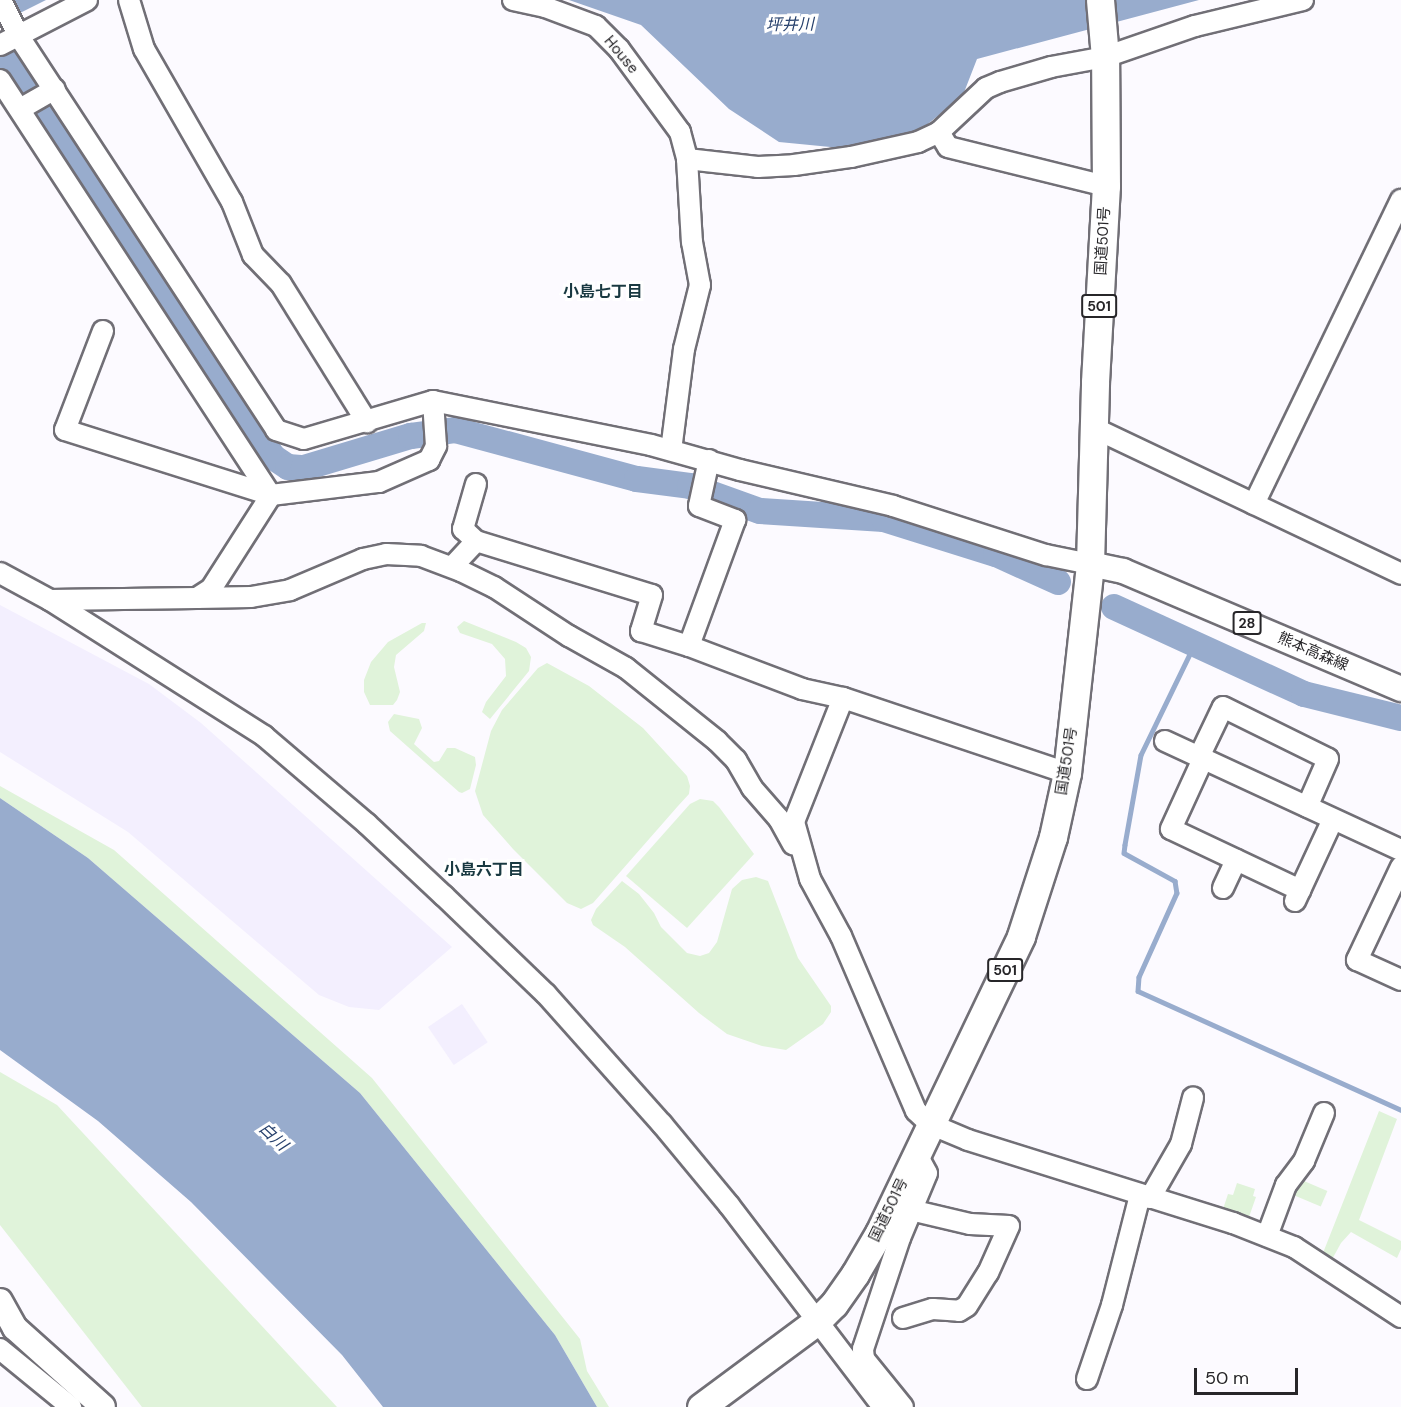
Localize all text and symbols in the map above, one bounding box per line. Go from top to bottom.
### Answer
water label: 坪井川 [766,15,814,35]
street label: House [600,32,642,78]
street label: 国道501号 [1092,206,1114,276]
district label: 小島七丁目 [563,282,643,302]
road number: 501 [1081,295,1117,317]
road number: 28 [1232,612,1262,634]
street label: 熊本高森線 [1275,629,1351,675]
street label: 国道501号 [1053,725,1081,797]
district label: 小島六丁目 [444,860,524,880]
road number: 501 [987,959,1023,981]
water label: 白川 [255,1119,291,1155]
street label: 国道501号 [866,1175,912,1245]
scale bar [1197,1356,1300,1394]
text: 50 m [1205,1366,1249,1390]

